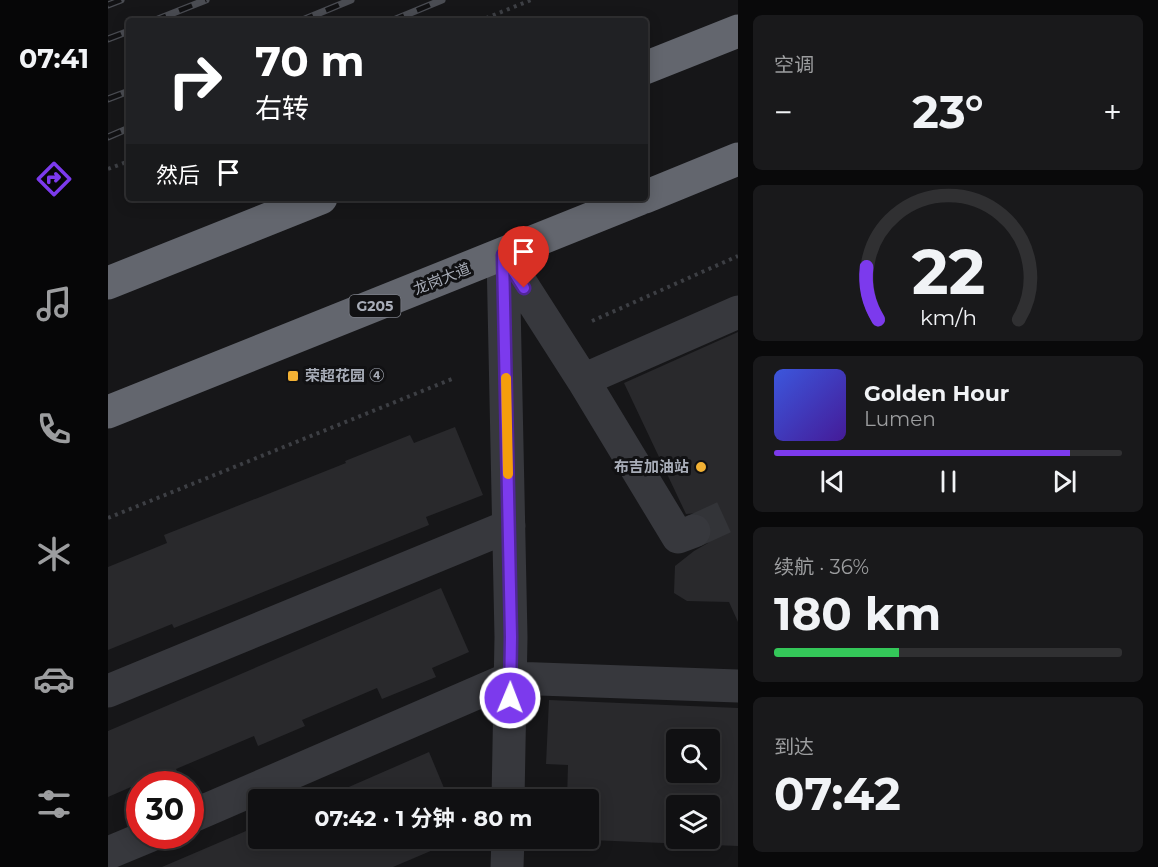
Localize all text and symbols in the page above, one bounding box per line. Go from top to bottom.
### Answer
text: 70 m [255,35,365,87]
text: 07:41 [19,42,89,75]
icon: right [156,42,234,120]
text: 空调 [774,53,814,77]
text: 23° [912,84,984,139]
text: 右转 [255,92,309,125]
text: − [774,92,793,132]
text: + [1103,92,1122,132]
icon: arrive [212,156,245,189]
icon: directions [33,158,75,200]
text: 然后 [156,162,200,189]
pin [498,226,549,288]
text: 22 [911,234,985,310]
icon: arrive [507,235,540,268]
street label: 龙岗大道 [410,258,473,299]
icon: music [33,283,75,325]
road number: G205 [350,295,400,317]
text: km/h [919,305,977,331]
place label: 荣超花园 ④ [305,366,384,385]
marker: 荣超花园 ④ [286,369,300,383]
text: Golden Hour [864,380,1009,407]
text: Lumen [864,407,936,431]
icon: phone [33,408,75,450]
place label: 布吉加油站 [614,457,689,476]
marker: 布吉加油站 [694,460,708,474]
icon: previous [816,465,849,498]
icon: pause [932,465,965,498]
icon: next [1048,465,1081,498]
icon: climate [33,533,75,575]
text: 续航 · 36% [774,555,869,579]
text: 180 km [774,586,941,641]
icon: car [33,658,75,700]
position arrow [478,666,542,730]
map controls [666,729,720,849]
button: search [666,729,720,783]
text: 到达 [774,735,814,759]
text: 07:42 [774,766,901,821]
speed limit sign: 30 [126,771,204,849]
icon: filters [33,783,75,825]
button: layers [666,795,720,849]
text: 07:42 · 1 分钟 · 80 m [315,805,532,832]

